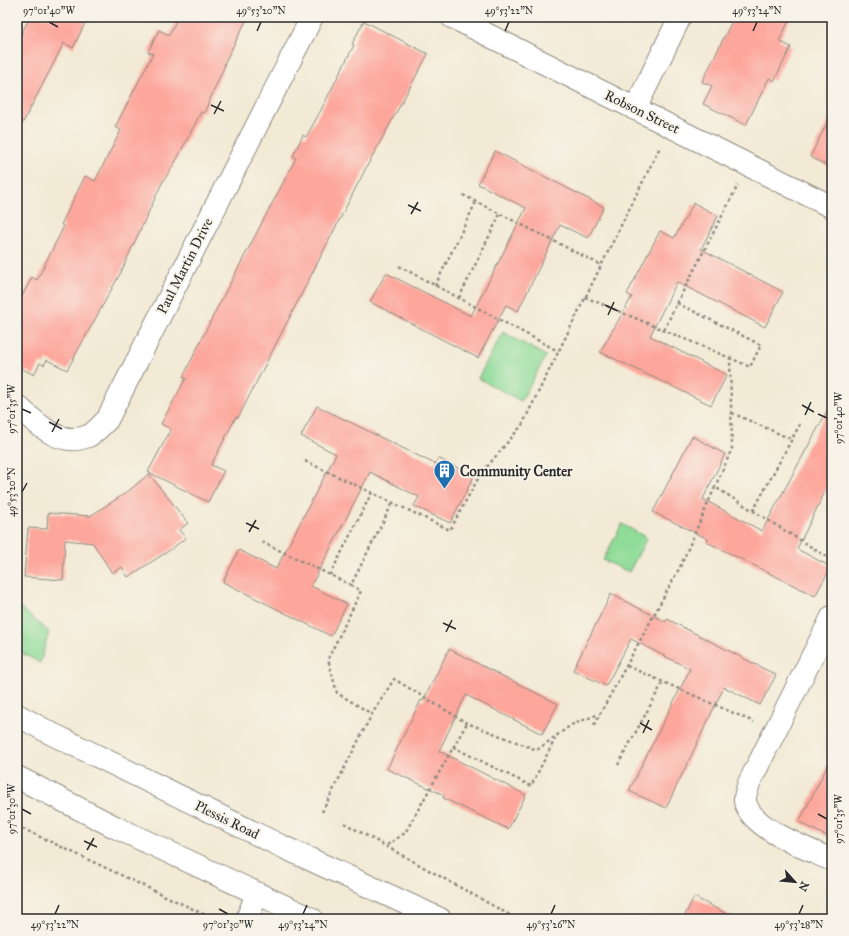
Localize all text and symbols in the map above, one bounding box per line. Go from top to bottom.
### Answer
text: 97°01'40"W [23,5,76,17]
text: 49°53'20"N [236,5,286,17]
text: 49°53'22"N [485,5,534,17]
text: 49°53'24"N [732,5,782,17]
street label: Robson Street [602,87,682,137]
street label: Paul Martin Drive [154,215,217,317]
text: 97°01'35"W [6,384,18,434]
text: 97°01'40"W [833,391,845,444]
building icon: Community Center [431,458,457,491]
place label: Community Center [460,463,573,481]
text: 49°53'20"N [6,467,18,517]
text: 97°01'30"W [6,783,18,834]
text: 97°01'35"W [833,794,845,844]
street label: Plessis Road [192,797,262,843]
north arrow [775,862,815,902]
text: N [795,879,811,894]
text: 49°53'22"N [31,919,80,931]
text: 97°01'30"W [203,919,254,931]
text: 49°53'24"N [278,919,328,931]
text: 49°53'26"N [527,919,576,931]
text: 49°53'28"N [774,919,824,931]

